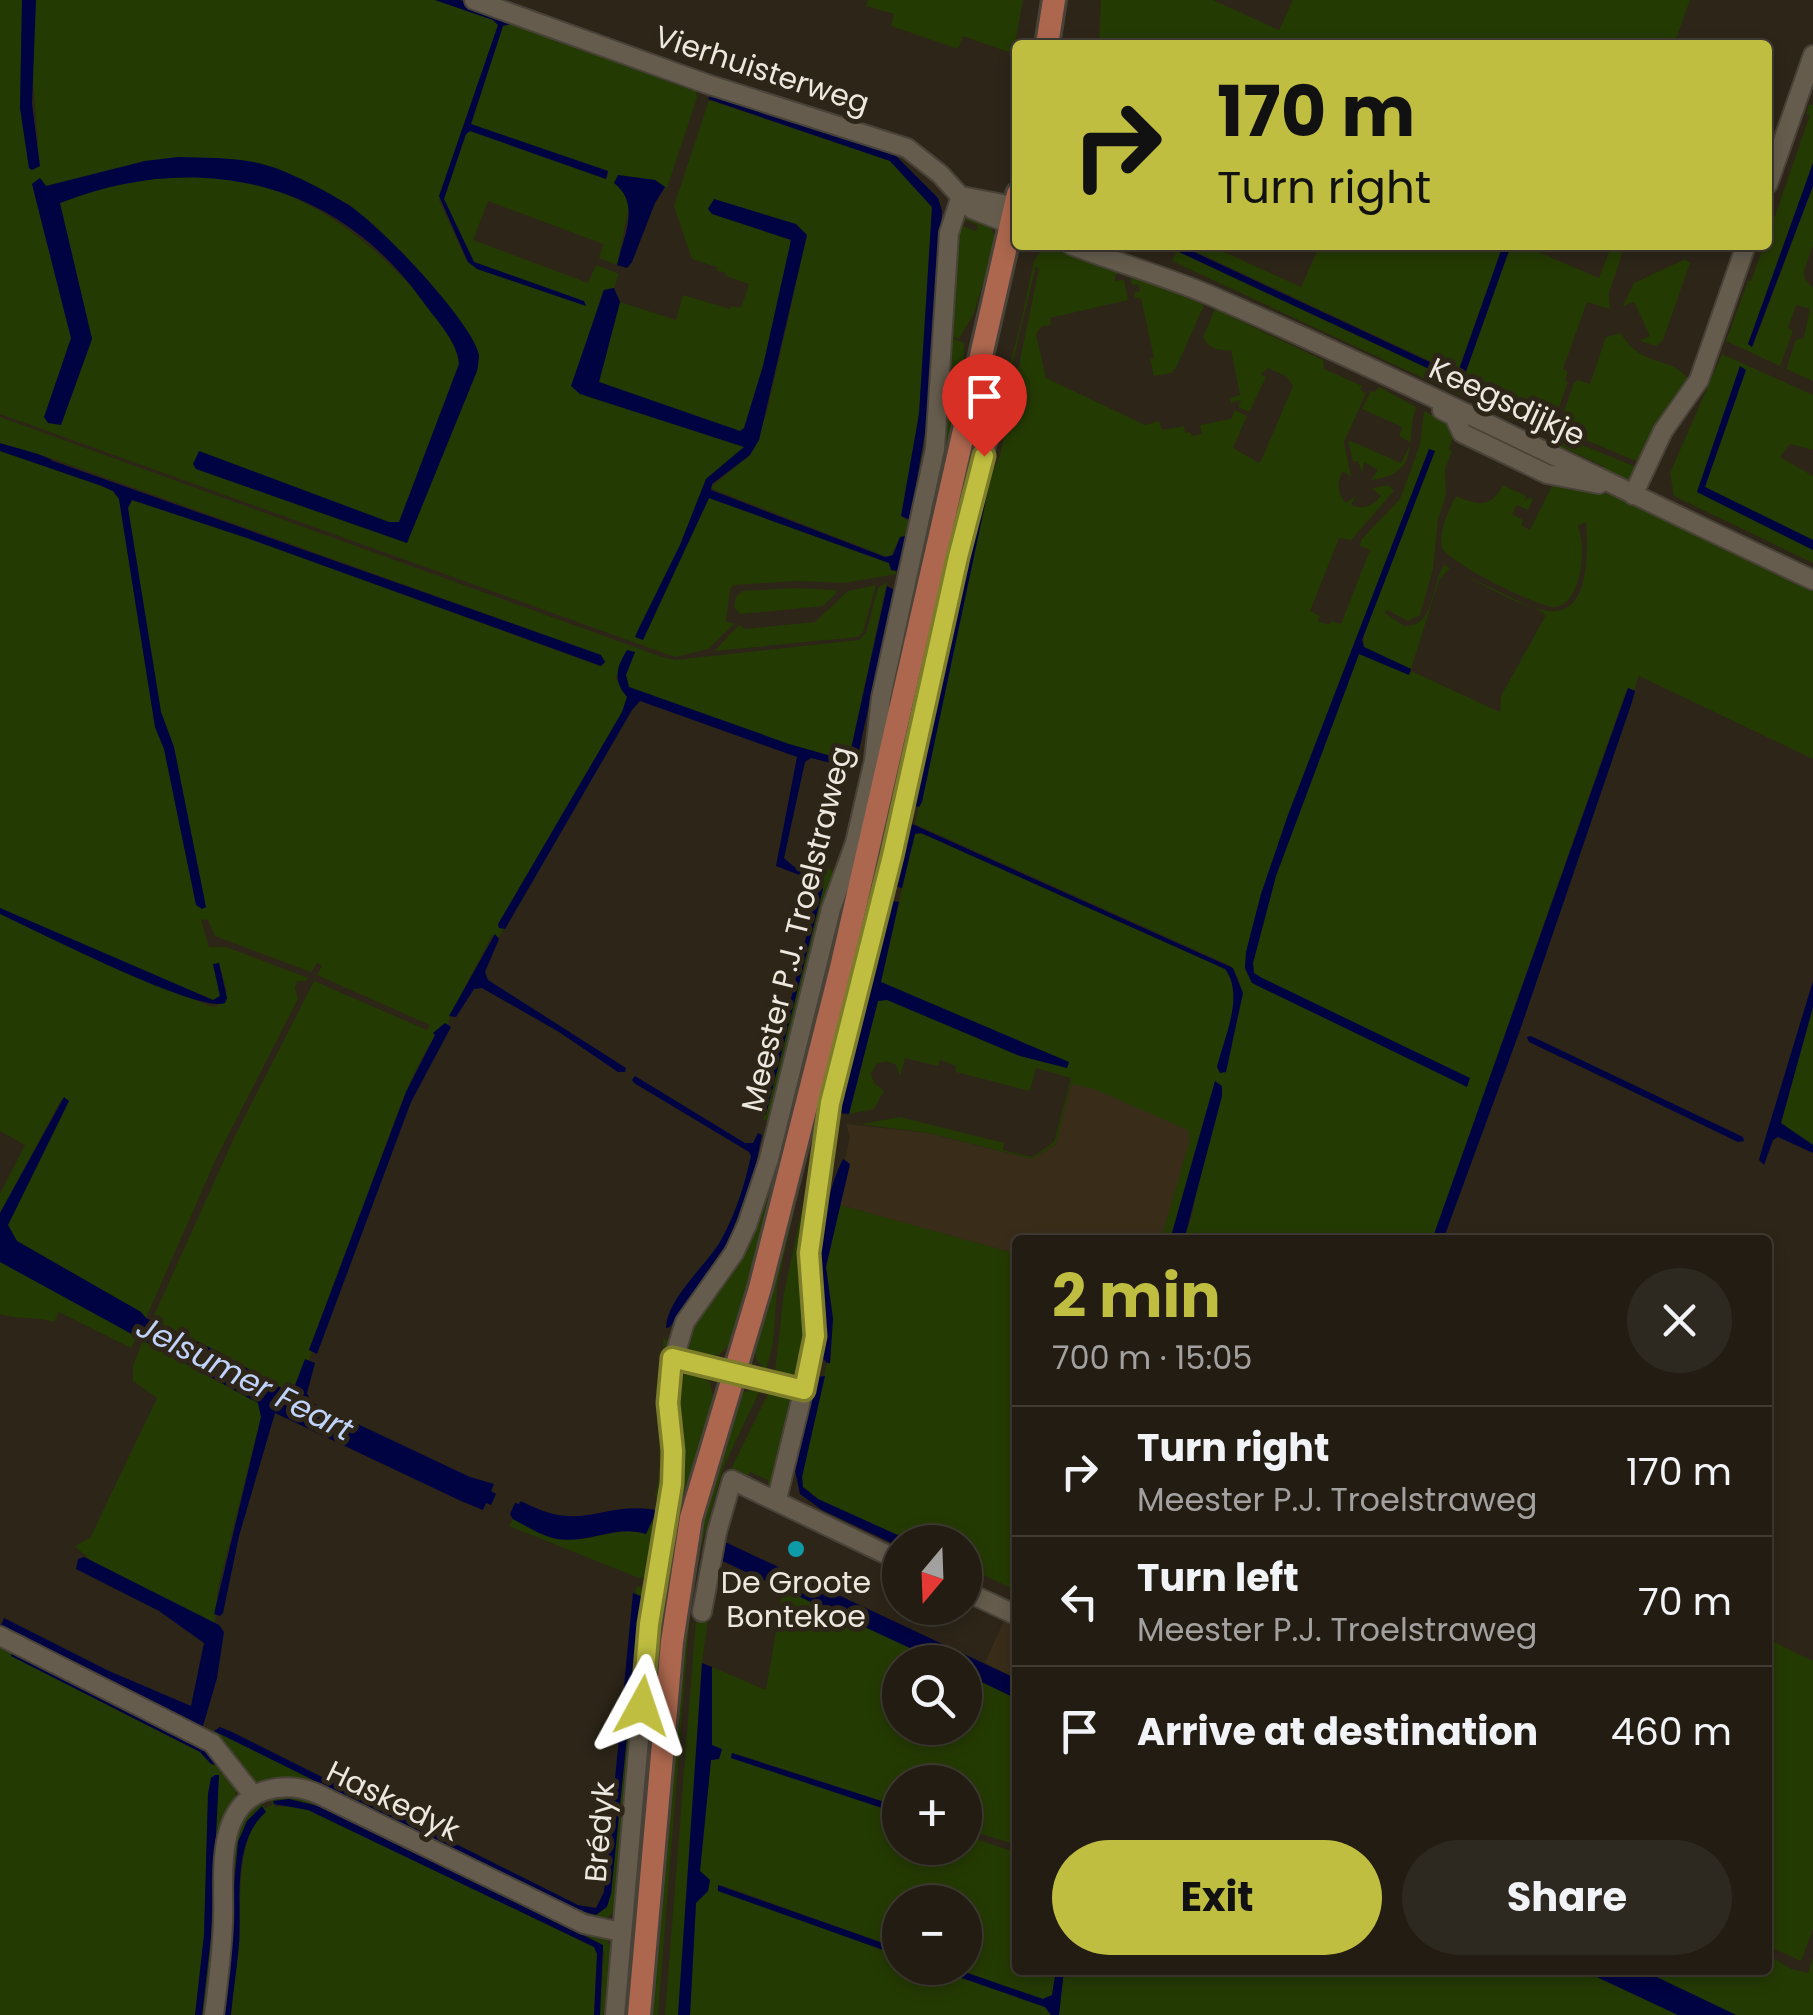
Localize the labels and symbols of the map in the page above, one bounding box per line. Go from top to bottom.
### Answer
street label: Vierhuisterweg [649,15,875,124]
street label: Keegsdijkje [1422,347,1592,456]
pin [942,354,1027,457]
street label: Meester P.J. Troelstraweg [730,742,863,1116]
water label: Jelsumer Feart [129,1304,362,1452]
north arrow [882,1525,982,1625]
marker: De Groote Bontekoe [785,1538,807,1560]
place label: De Groote Bontekoe [721,1561,871,1638]
position arrow [590,1654,694,1758]
street label: Haskedyk [319,1750,468,1852]
street label: Brédyk [574,1779,625,1884]

